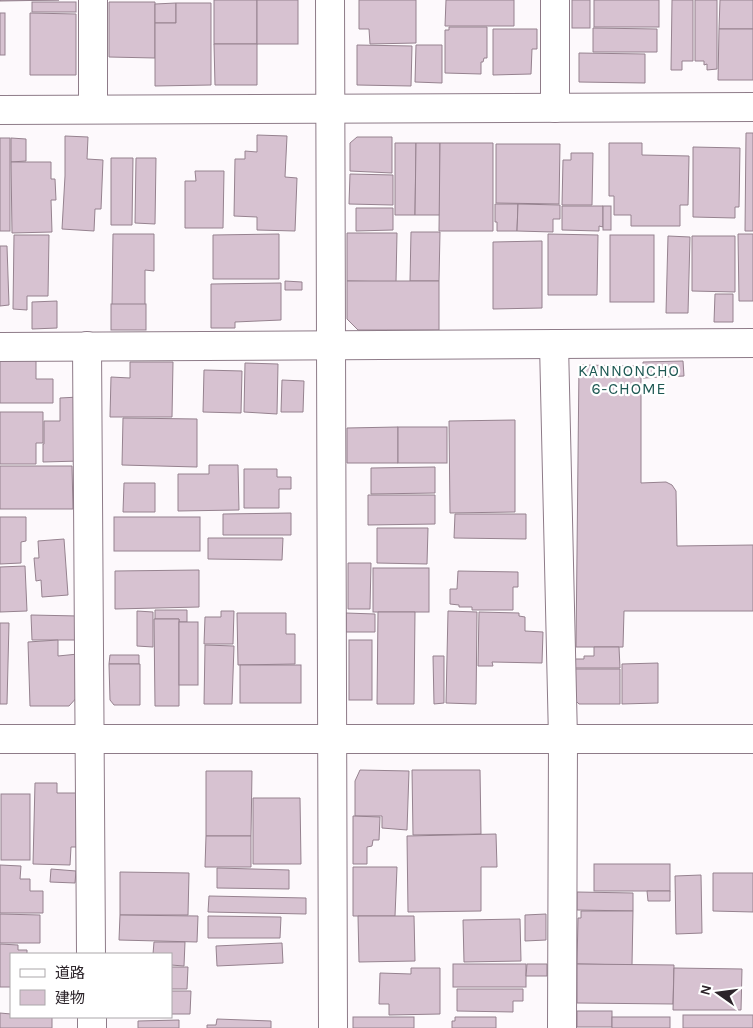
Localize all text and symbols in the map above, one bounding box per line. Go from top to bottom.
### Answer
district label: KANNONCHO 6-CHOME [578,361,680,398]
legend [10,953,172,1018]
text: 道路 [55,964,85,982]
north arrow [693,968,743,1018]
text: N [696,983,715,997]
text: 建物 [55,989,85,1007]

